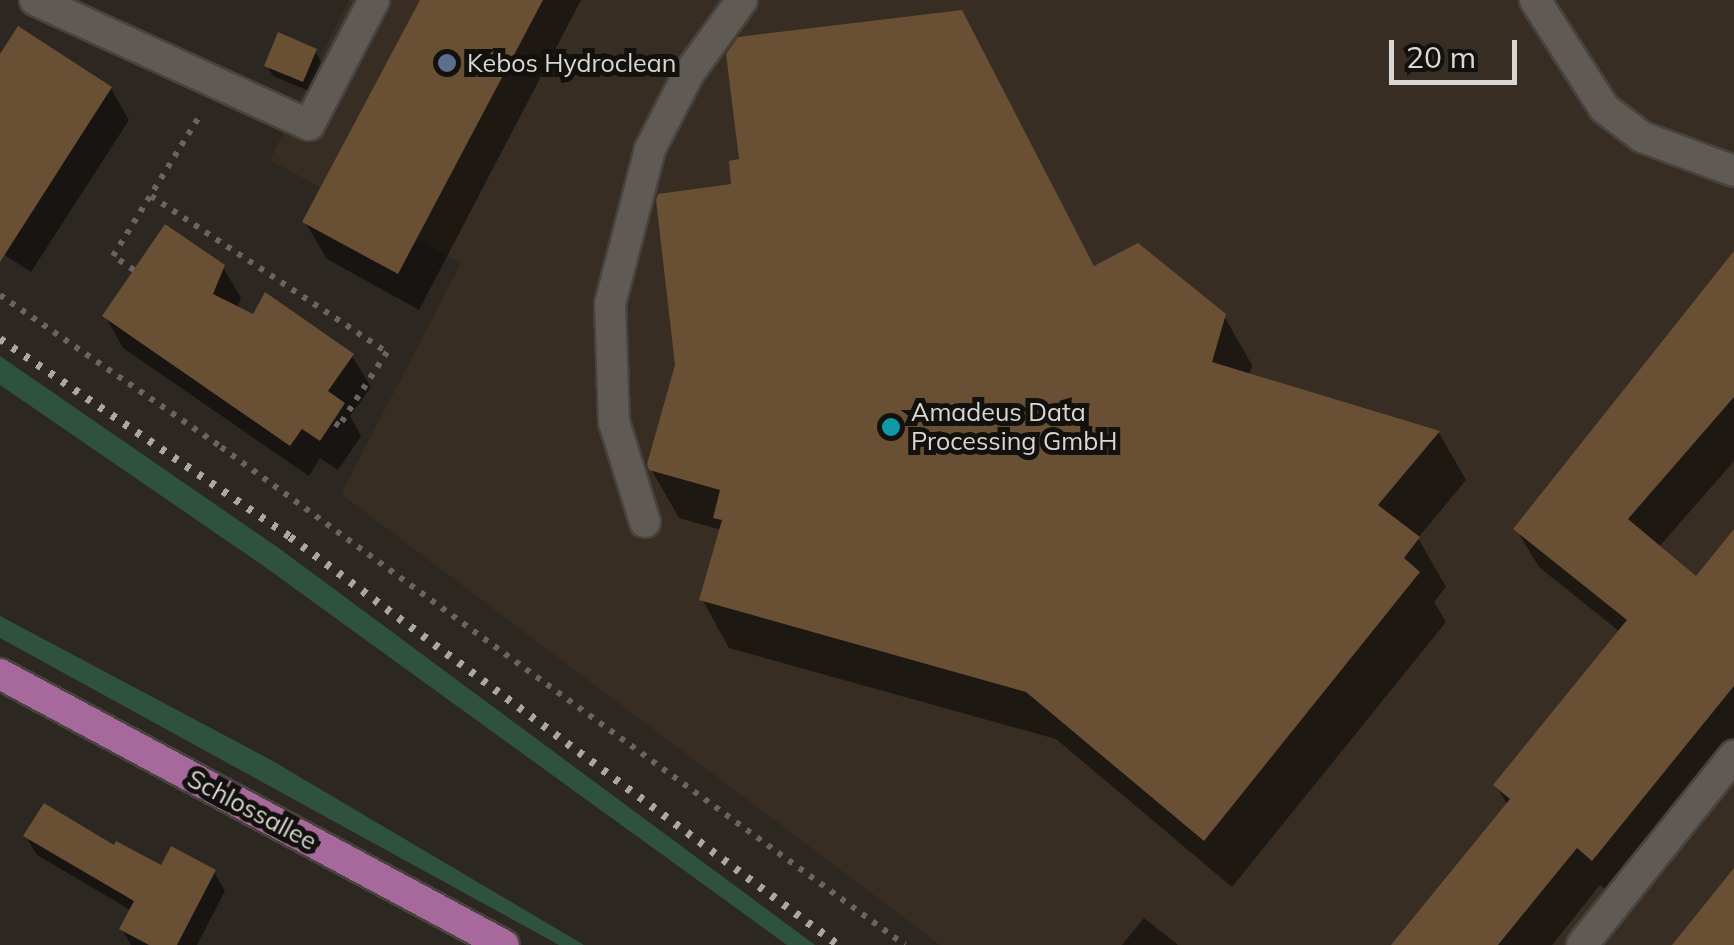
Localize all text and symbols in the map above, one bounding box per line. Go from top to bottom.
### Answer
scale bar [1394,20,1522,82]
text: 20 m [1406,38,1476,76]
place label: Kebos Hydroclean [467,48,676,78]
marker: Kebos Hydroclean [436,52,458,74]
place label: Amadeus Data Processing GmbH [911,398,1117,457]
marker: Amadeus Data Processing GmbH [880,416,902,438]
street label: Schlossallee [182,763,322,857]

